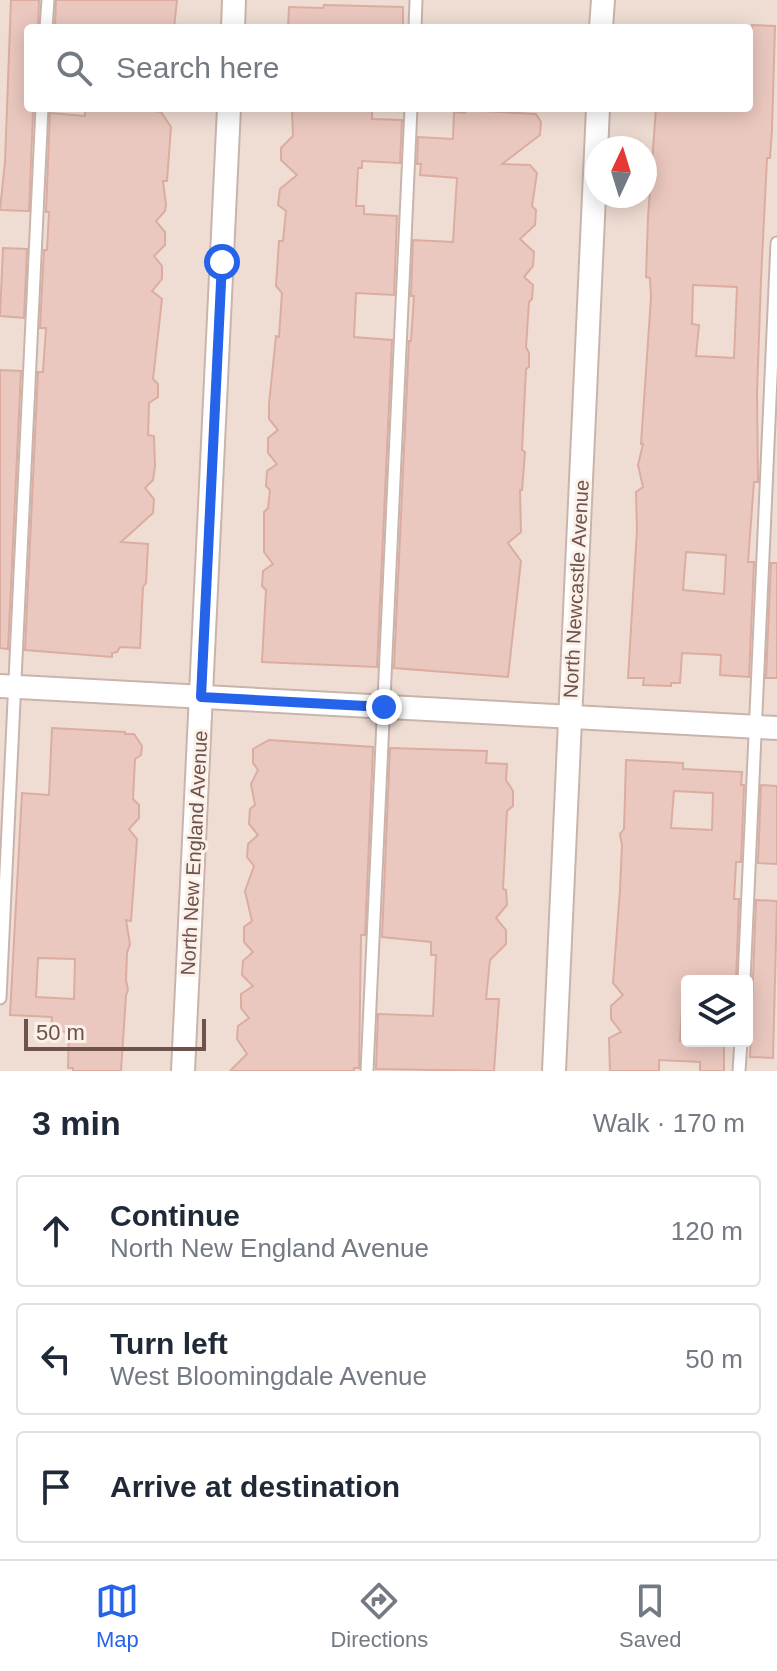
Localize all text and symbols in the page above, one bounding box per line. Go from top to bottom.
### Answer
search box [24,24,753,112]
icon: search [52,46,96,90]
text: Search here [116,51,279,84]
north arrow [585,136,657,208]
route start [204,244,240,280]
street label: North Newcastle Avenue [559,479,593,699]
route end [366,689,402,725]
street label: North New England Avenue [177,730,211,976]
map controls [681,975,753,1047]
button: layers [681,975,753,1047]
scale bar [24,1015,206,1051]
text: 50 m [36,1020,85,1045]
text: 3 min [32,1104,121,1142]
text: Walk · 170 m [593,1108,745,1138]
text: Continue [110,1199,240,1232]
icon: ahead [34,1209,78,1253]
text: 120 m [671,1216,743,1246]
text: North New England Avenue [110,1233,429,1263]
text: Turn left [110,1327,228,1360]
icon: left [34,1337,78,1381]
text: 50 m [685,1344,743,1374]
text: West Bloomingdale Avenue [110,1361,427,1391]
icon: arrive [34,1465,78,1509]
text: Arrive at destination [110,1470,400,1503]
tab: Map [95,1579,139,1653]
tab: Directions [330,1579,428,1653]
tab: Saved [619,1579,682,1653]

